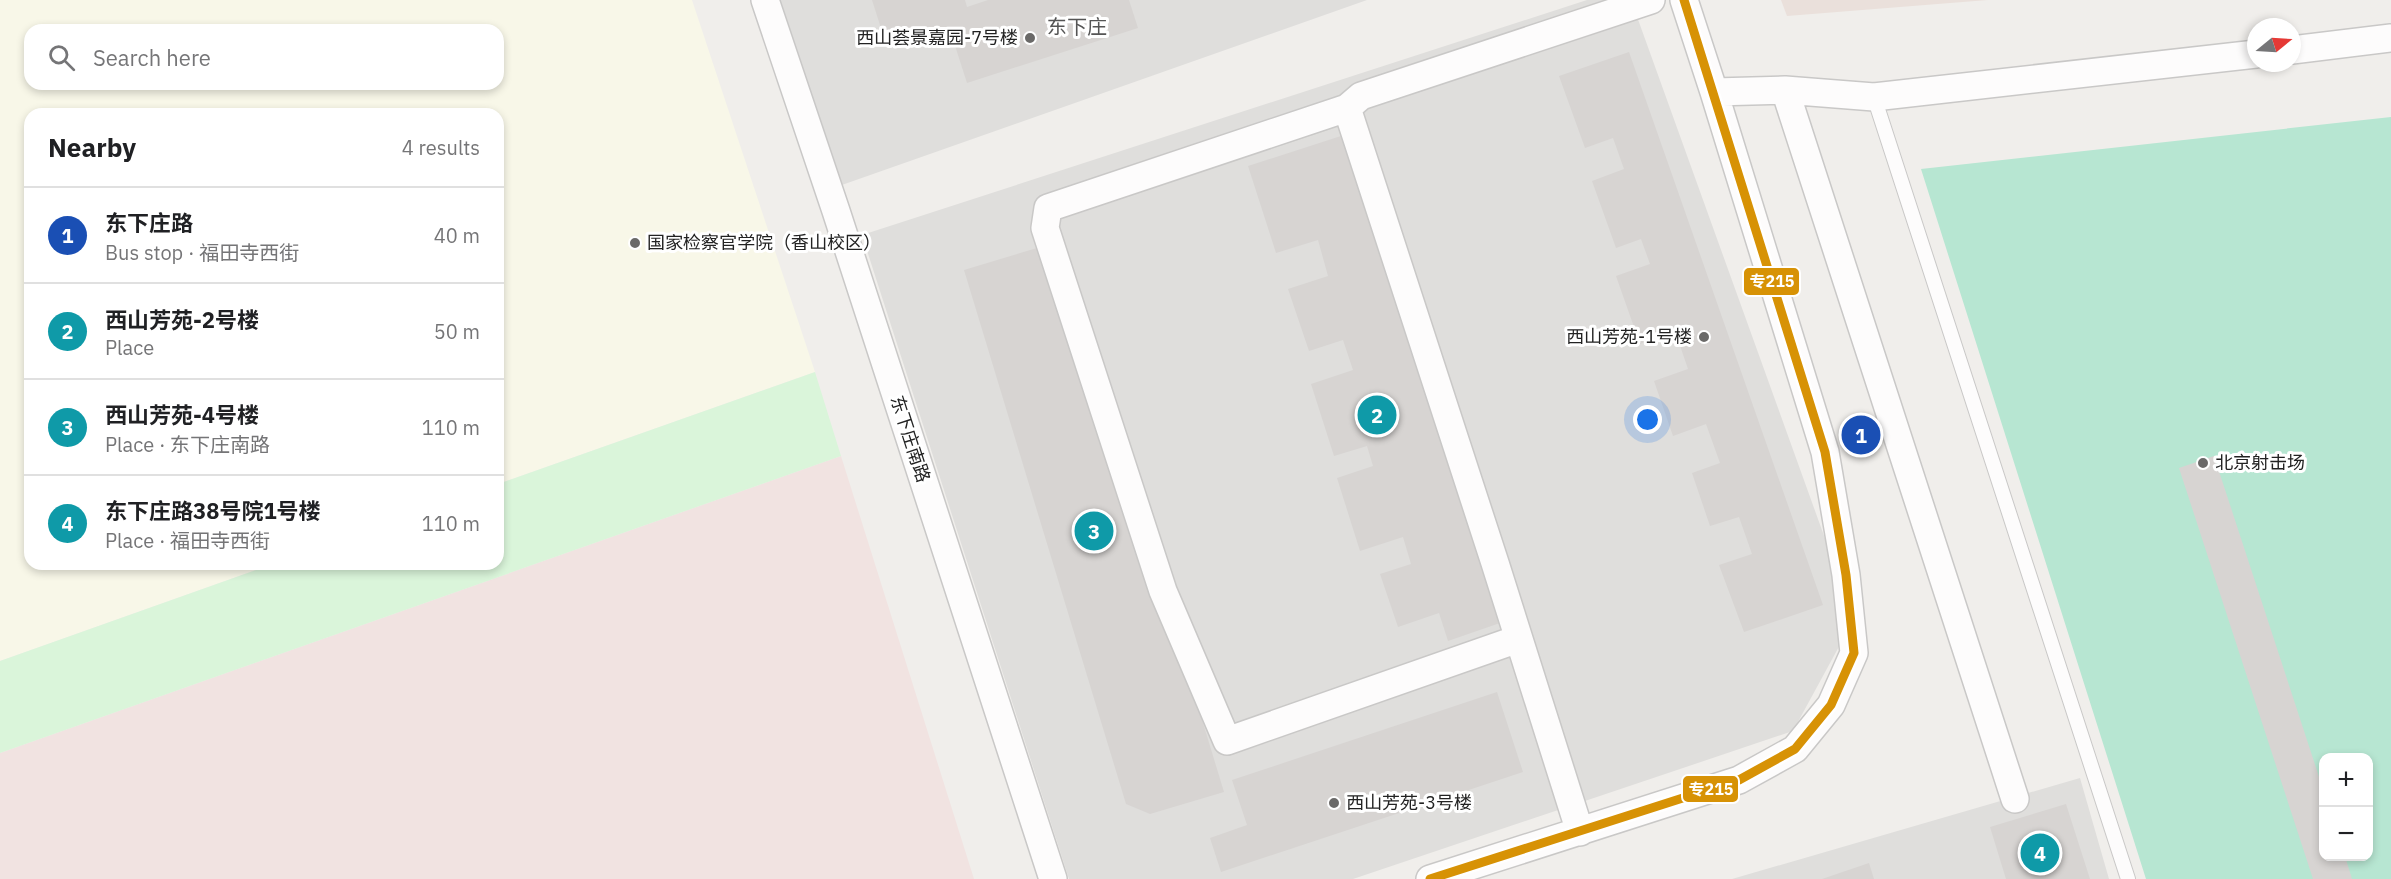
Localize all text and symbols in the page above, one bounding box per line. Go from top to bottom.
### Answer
district label: 东下庄 [1047,13,1107,40]
north arrow [2247,18,2301,72]
search box [24,24,504,90]
place label: 西山荟景嘉园-7号楼 [856,26,1018,49]
marker: 西山荟景嘉园-7号楼 [1023,31,1037,45]
icon: search [45,41,78,74]
text: Search here [93,43,211,72]
text: Nearby [48,130,136,164]
text: 4 results [402,134,480,161]
text: 东下庄路 [105,208,193,237]
text: 1 [62,222,74,249]
text: 40 m [434,222,480,249]
place label: 国家检察官学院（香山校区） [647,231,881,254]
marker: 国家检察官学院（香山校区） [628,236,642,250]
text: Bus stop · 福田寺西街 [105,239,299,266]
line badge: 专215 [1743,267,1800,296]
text: 专215 [1750,271,1795,291]
text: 西山芳苑-2号楼 [105,305,259,334]
text: 2 [62,318,74,345]
text: 50 m [434,318,480,345]
place label: 西山芳苑-1号楼 [1566,325,1692,348]
marker: 西山芳苑-1号楼 [1697,330,1711,344]
text: Place [105,334,154,361]
street label: 东下庄南路 [886,392,935,485]
pin: 2 [1358,392,1396,438]
text: 西山芳苑-4号楼 [105,400,259,429]
your location [1633,405,1662,434]
pin: 1 [1842,412,1880,458]
text: 3 [62,414,74,441]
text: 110 m [422,414,480,441]
text: Place · 东下庄南路 [105,431,270,458]
place label: 北京射击场 [2215,451,2305,474]
marker: 北京射击场 [2196,456,2210,470]
text: 东下庄路38号院1号楼 [105,496,321,525]
pin: 3 [1074,508,1114,554]
text: 4 [62,510,74,537]
text: 110 m [422,510,480,537]
text: Place · 福田寺西街 [105,527,270,554]
map controls [2319,753,2373,861]
button: + [2319,753,2373,807]
line badge: 专215 [1682,775,1739,803]
text: 专215 [1689,779,1734,799]
place label: 西山芳苑-3号楼 [1346,791,1472,814]
marker: 西山芳苑-3号楼 [1327,796,1341,810]
button: − [2319,807,2373,861]
pin: 4 [2020,830,2060,876]

